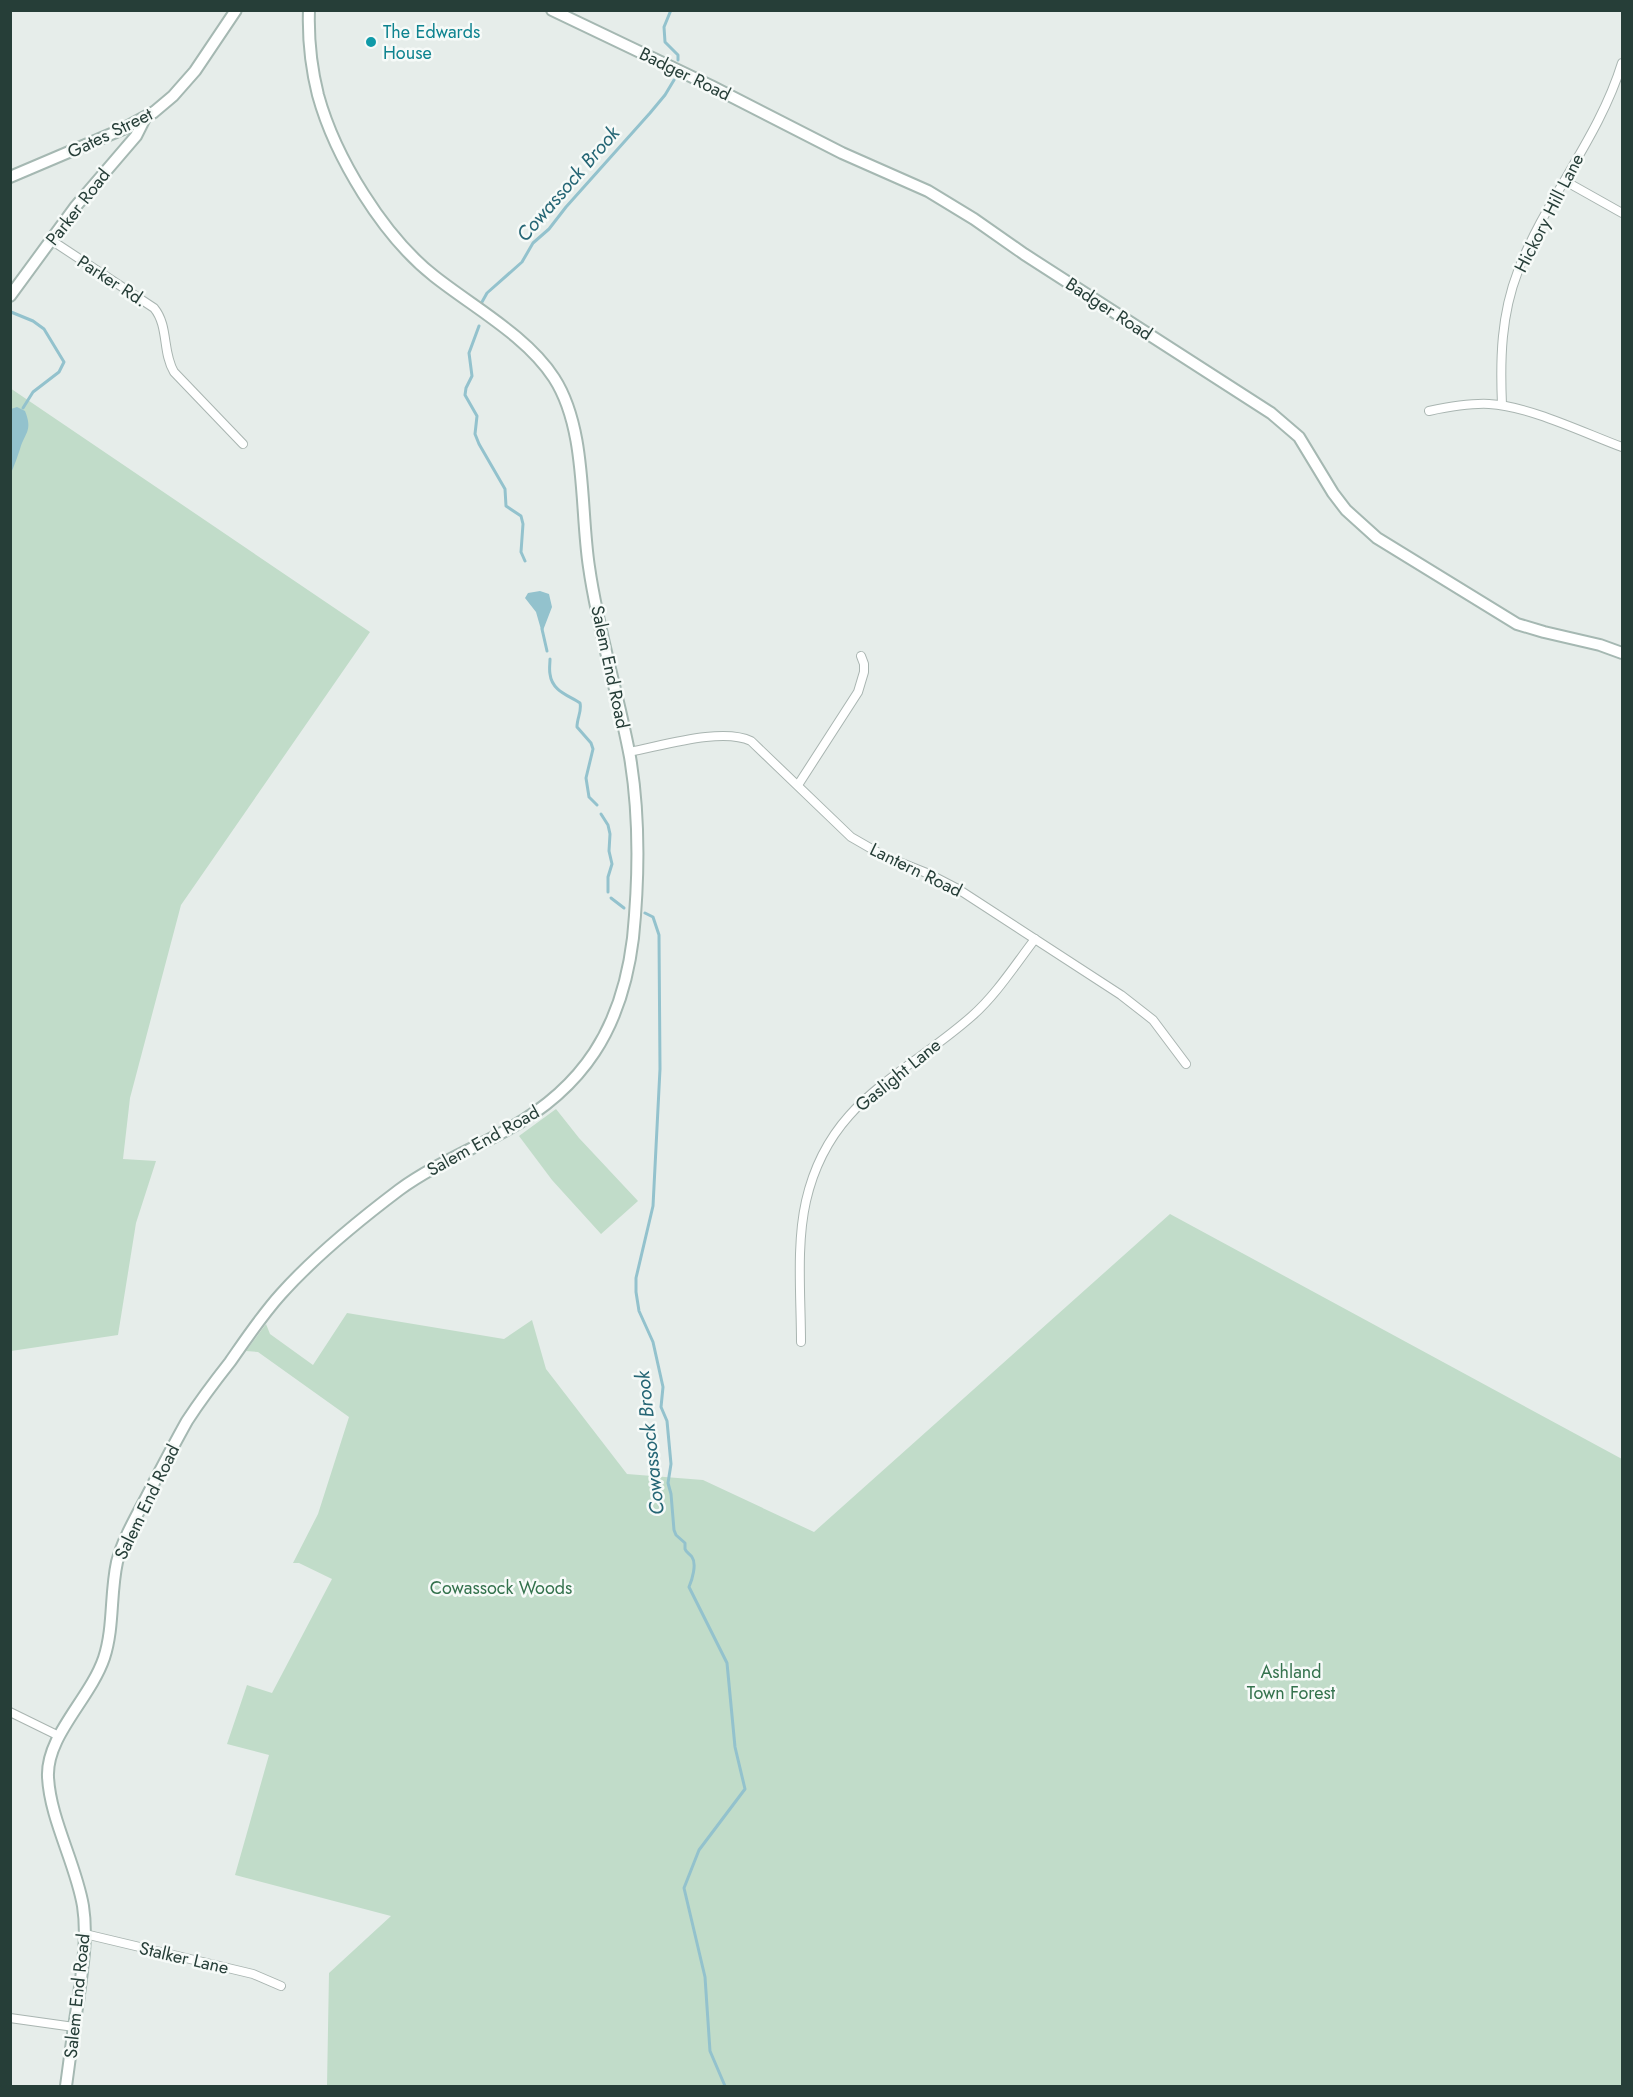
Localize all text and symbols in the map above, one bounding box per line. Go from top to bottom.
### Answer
place label: The Edwards House [383,19,480,66]
marker: The Edwards House [364,35,378,49]
street label: Badger Road [635,41,735,107]
street label: Gates Street [63,101,158,165]
water label: Cowassock Brook [510,119,627,248]
street label: Hickory Hill Lane [1508,149,1590,277]
street label: Parker Road [40,163,116,251]
street label: Parker Rd. [72,249,152,313]
street label: Badger Road [1060,271,1158,347]
street label: Salem End Road [584,603,636,731]
street label: Lantern Road [866,836,966,904]
street label: Gaslight Lane [850,1032,946,1118]
street label: Salem End Road [422,1099,544,1183]
water label: Cowassock Brook [628,1368,672,1517]
street label: Salem End Road [108,1440,186,1564]
park label: Cowassock Woods [430,1575,572,1601]
park label: Ashland Town Forest [1247,1659,1336,1706]
street label: Salem End Road [58,1932,96,2060]
street label: Stalker Lane [137,1935,231,1981]

